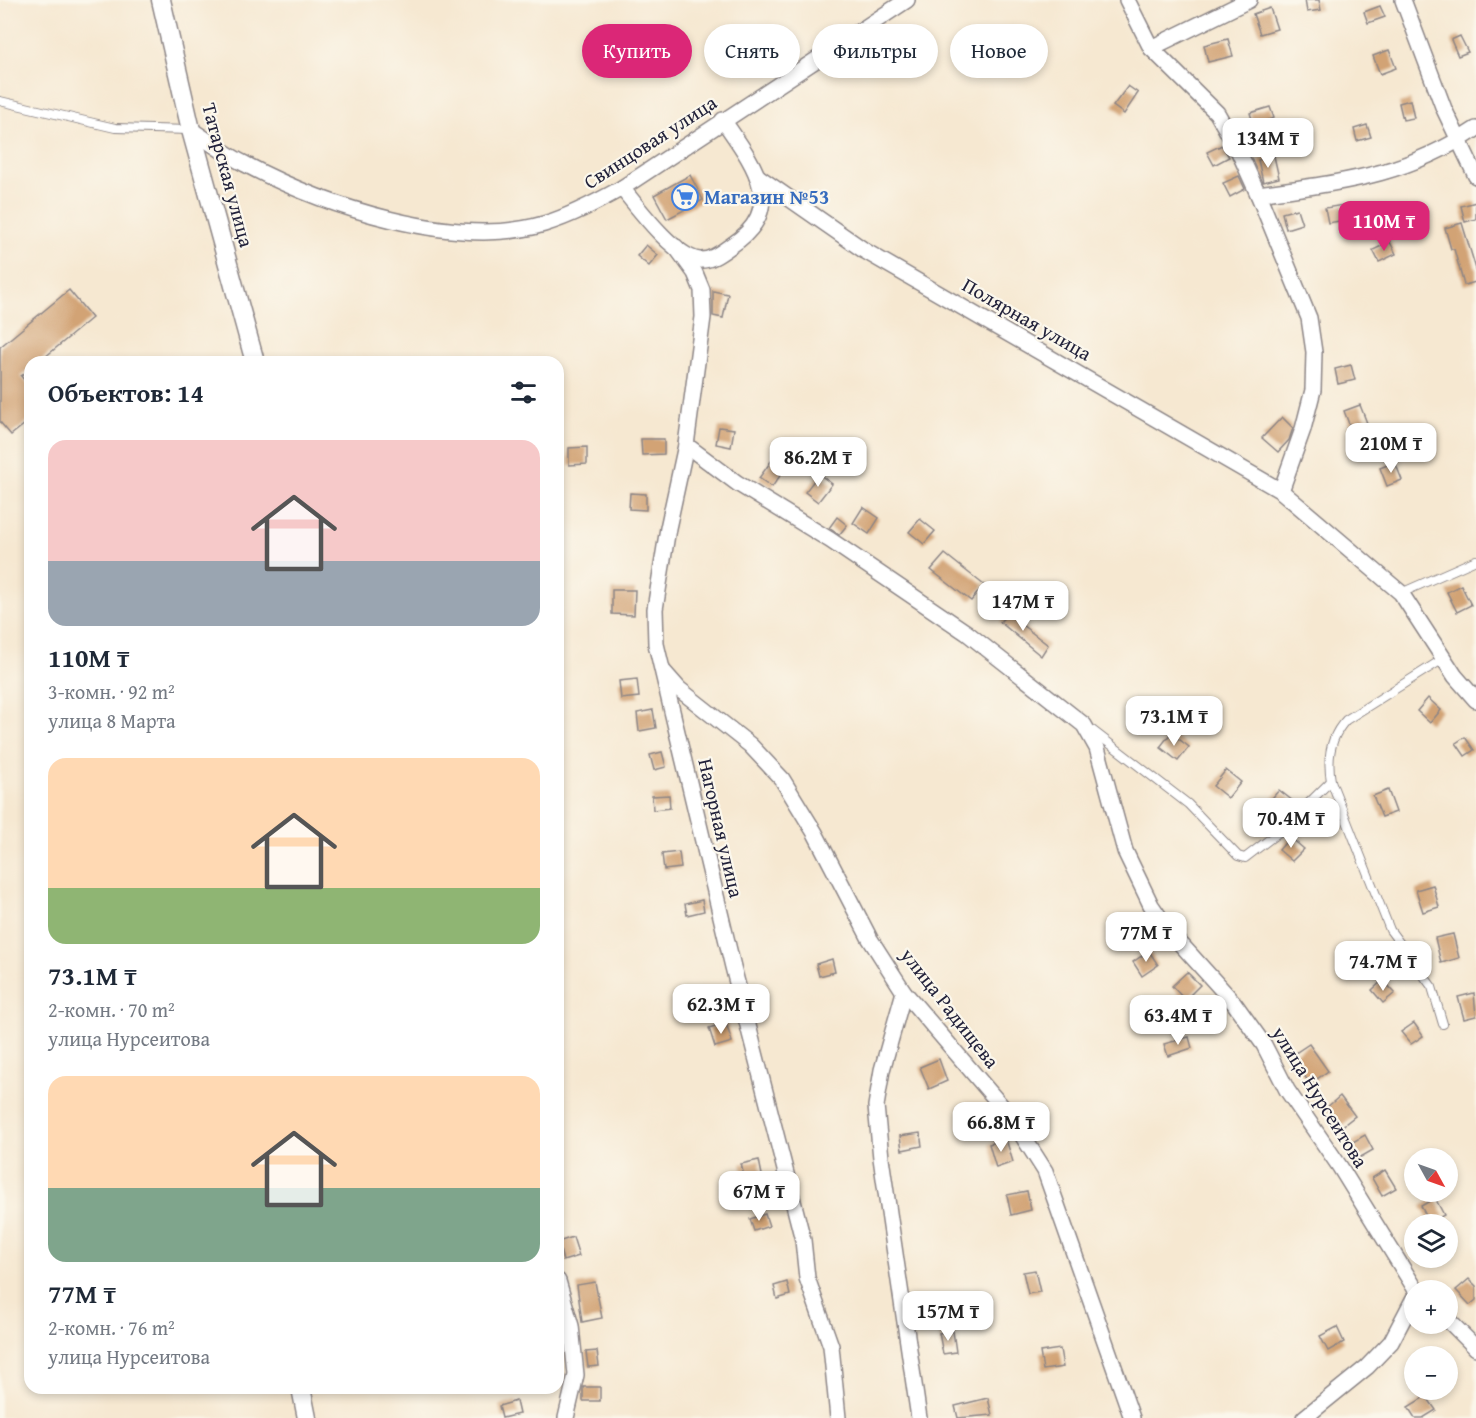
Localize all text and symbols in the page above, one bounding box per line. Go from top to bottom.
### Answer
chip: Купить [582,24,692,78]
chip: Снять [704,24,800,78]
chip: Фильтры [812,24,938,78]
chip: Новое [950,24,1048,78]
street label: Свинцовая улица [577,87,722,196]
street label: Татарская улица [195,100,262,251]
pin: 134M ₸ [1219,118,1317,169]
text: 134M ₸ [1236,123,1300,152]
supermarket icon: Магазин №53 [670,182,700,212]
place label: Магазин №53 [704,182,829,211]
pin: 110M ₸ [1335,201,1433,252]
text: 110M ₸ [1352,206,1416,235]
street label: Полярная улица [957,270,1098,368]
text: Объектов: 14 [48,373,204,412]
icon: filters [507,376,540,409]
pin: 210M ₸ [1342,423,1440,474]
text: 210M ₸ [1359,428,1423,457]
pin: 86.2M ₸ [763,437,873,488]
text: 86.2M ₸ [784,442,852,471]
icon: home [240,479,348,587]
pin: 147M ₸ [974,581,1072,632]
text: 147M ₸ [991,586,1055,615]
text: 110M ₸ [48,638,130,677]
text: 3-комн. · 92 m² [48,677,175,706]
pin: 73.1M ₸ [1119,696,1229,747]
text: 73.1M ₸ [1140,701,1208,730]
text: улица 8 Марта [48,706,176,735]
street label: Нагорная улица [691,755,752,901]
icon: home [240,797,348,905]
pin: 70.4M ₸ [1236,798,1346,849]
text: 70.4M ₸ [1257,803,1325,832]
pin: 77M ₸ [1104,912,1188,963]
text: 77M ₸ [1120,917,1172,946]
street label: улица Радищева [894,941,1007,1074]
pin: 74.7M ₸ [1328,941,1438,992]
text: 74.7M ₸ [1349,946,1417,975]
text: 73.1M ₸ [48,956,137,995]
pin: 62.3M ₸ [666,984,776,1035]
text: 62.3M ₸ [687,989,755,1018]
text: 2-комн. · 70 m² [48,995,175,1024]
pin: 63.4M ₸ [1123,995,1233,1046]
text: 63.4M ₸ [1144,1000,1212,1029]
street label: улица Нурсеитова [1265,1020,1376,1173]
text: улица Нурсеитова [48,1024,210,1053]
pin: 66.8M ₸ [946,1102,1056,1153]
text: 66.8M ₸ [967,1107,1035,1136]
icon: home [240,1115,348,1223]
north arrow [1404,1148,1458,1202]
map controls [1404,1148,1458,1400]
pin: 67M ₸ [717,1171,801,1222]
text: 67M ₸ [733,1176,785,1205]
button: layers [1404,1214,1458,1268]
text: 77M ₸ [48,1274,117,1313]
button: + [1404,1280,1458,1334]
pin: 157M ₸ [899,1291,997,1342]
text: 157M ₸ [916,1296,980,1325]
text: 2-комн. · 76 m² [48,1313,175,1342]
text: улица Нурсеитова [48,1342,210,1371]
button: − [1404,1346,1458,1400]

